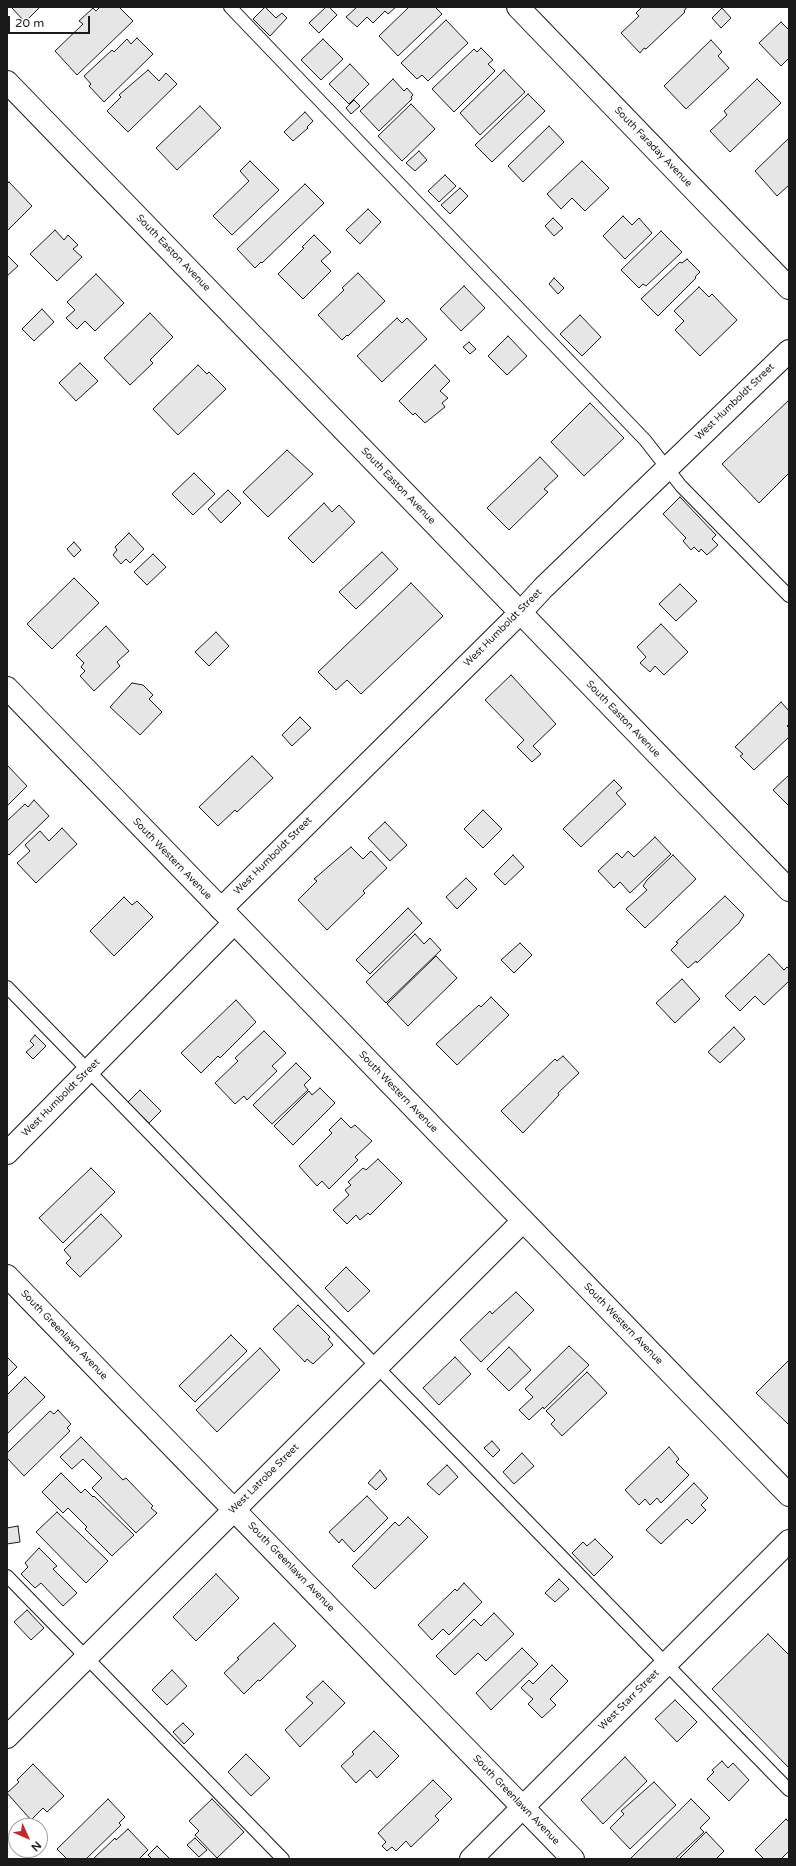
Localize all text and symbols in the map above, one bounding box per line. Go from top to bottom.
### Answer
scale bar [10,8,92,34]
text: 20 m [15,16,44,30]
street label: South Faraday Avenue [612,104,694,190]
street label: South Easton Avenue [133,212,213,294]
street label: West Humboldt Street [693,361,777,443]
street label: South Easton Avenue [358,445,438,527]
street label: West Humboldt Street [461,586,545,670]
street label: South Easton Avenue [583,678,663,760]
street label: West Humboldt Street [231,814,315,898]
street label: South Western Avenue [130,816,214,902]
street label: South Western Avenue [356,1049,440,1135]
street label: West Humboldt Street [19,1056,103,1140]
street label: South Western Avenue [581,1281,665,1367]
street label: South Greenlawn Avenue [18,1288,110,1382]
street label: West Latrobe Street [226,1441,302,1517]
street label: South Greenlawn Avenue [245,1520,337,1614]
street label: West Starr Street [596,1667,662,1733]
street label: South Greenlawn Avenue [470,1753,562,1847]
north arrow [8,1818,48,1858]
text: N [28,1838,44,1854]

